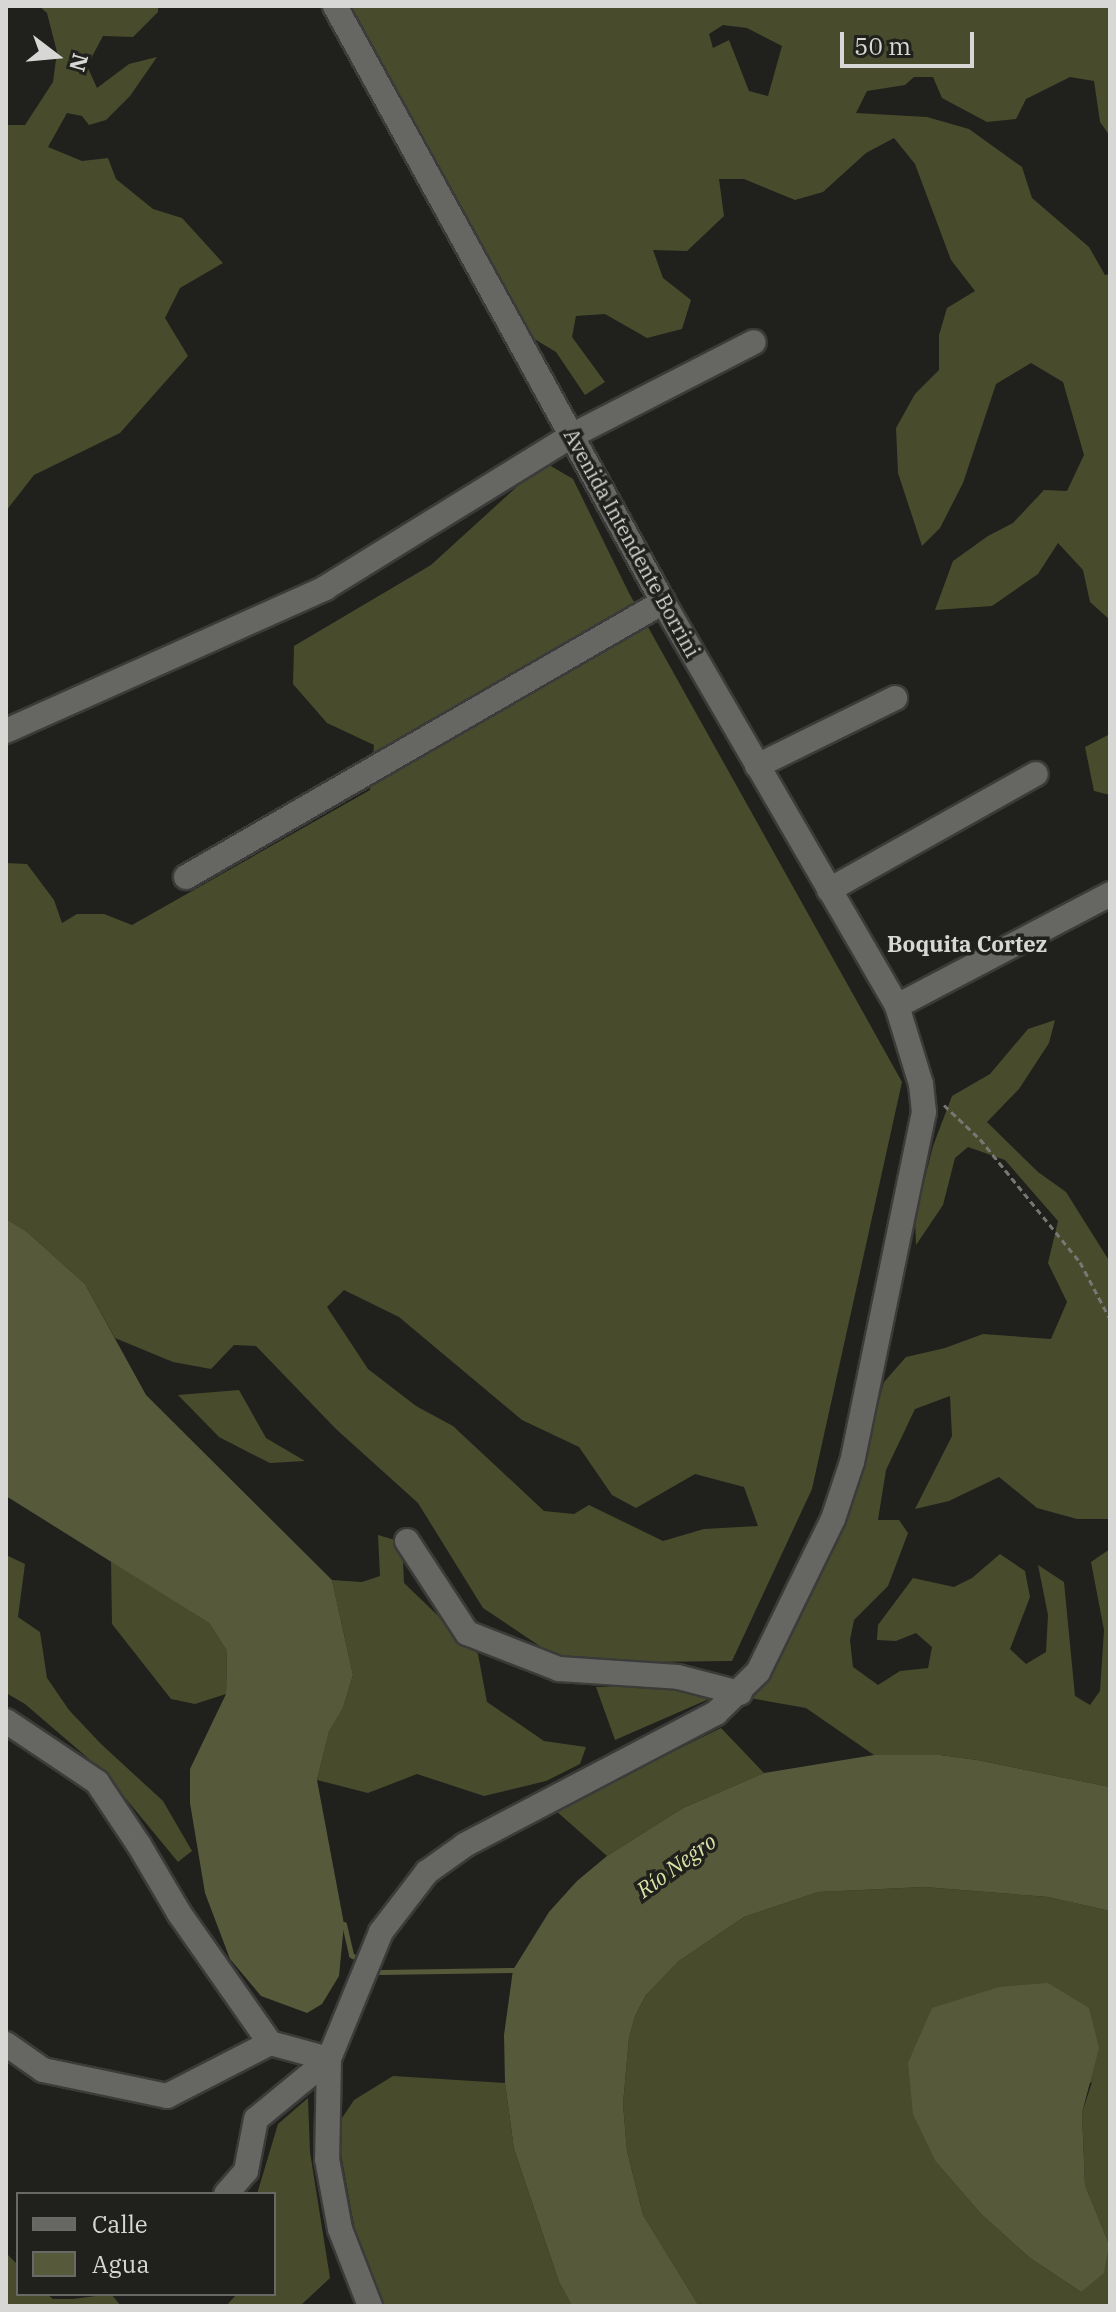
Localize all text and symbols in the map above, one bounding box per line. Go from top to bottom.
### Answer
north arrow [16,16,96,96]
scale bar [844,16,978,66]
text: 50 m [854,30,911,62]
text: N [63,50,96,75]
street label: Avenida Intendente Borrini [559,425,705,661]
district label: Boquita Cortez [887,931,1047,957]
water label: Río Negro [631,1827,721,1903]
legend [16,2192,276,2296]
text: Calle [92,2208,148,2240]
text: Agua [92,2248,149,2280]

